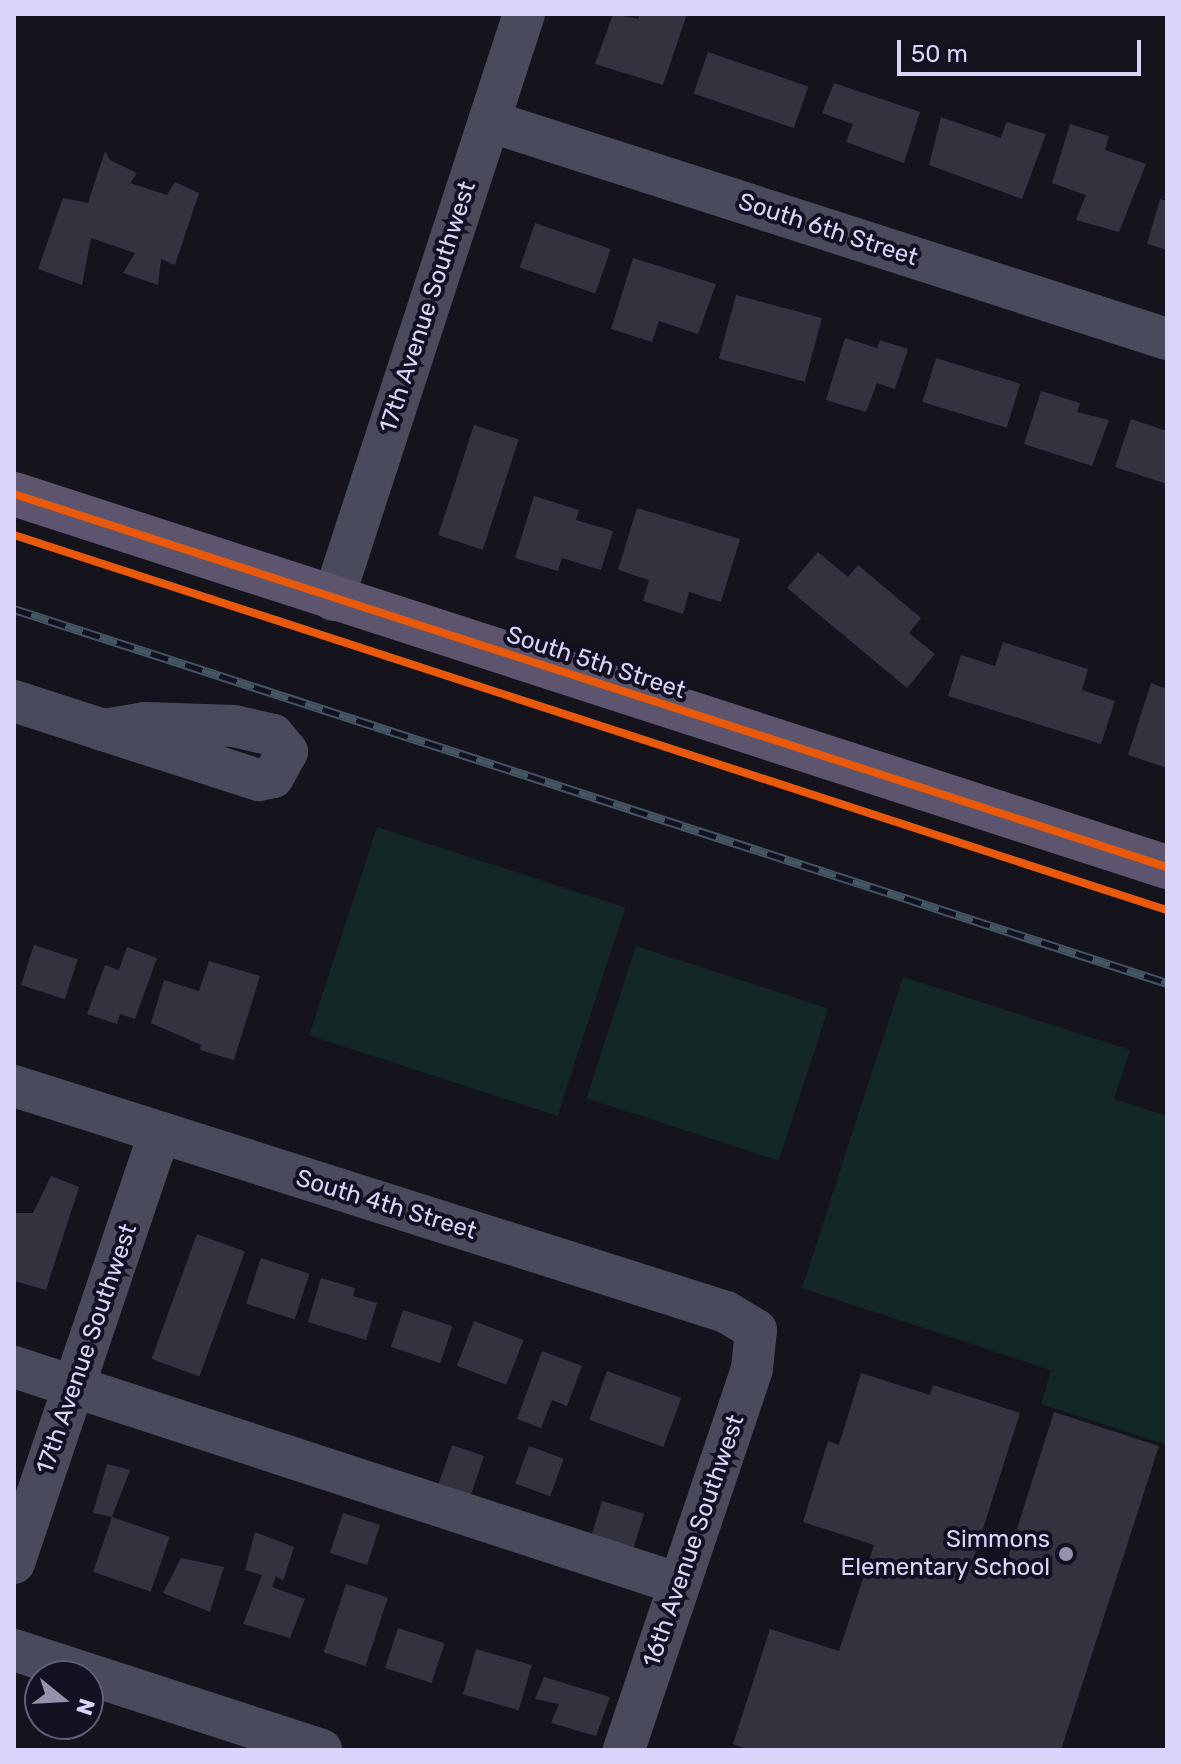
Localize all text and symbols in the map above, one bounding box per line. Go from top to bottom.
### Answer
scale bar [901,24,1145,74]
text: 50 m [911,40,968,68]
street label: 17th Avenue Southwest [374,177,482,437]
street label: South 6th Street [735,187,921,273]
street label: South 5th Street [503,620,689,706]
street label: South 4th Street [292,1164,480,1246]
street label: 17th Avenue Southwest [31,1220,143,1478]
street label: 16th Avenue Southwest [637,1411,751,1671]
place label: Simmons Elementary School [840,1526,1050,1582]
marker: Simmons Elementary School [1057,1545,1075,1563]
north arrow [24,1660,104,1740]
text: N [70,1695,101,1719]

